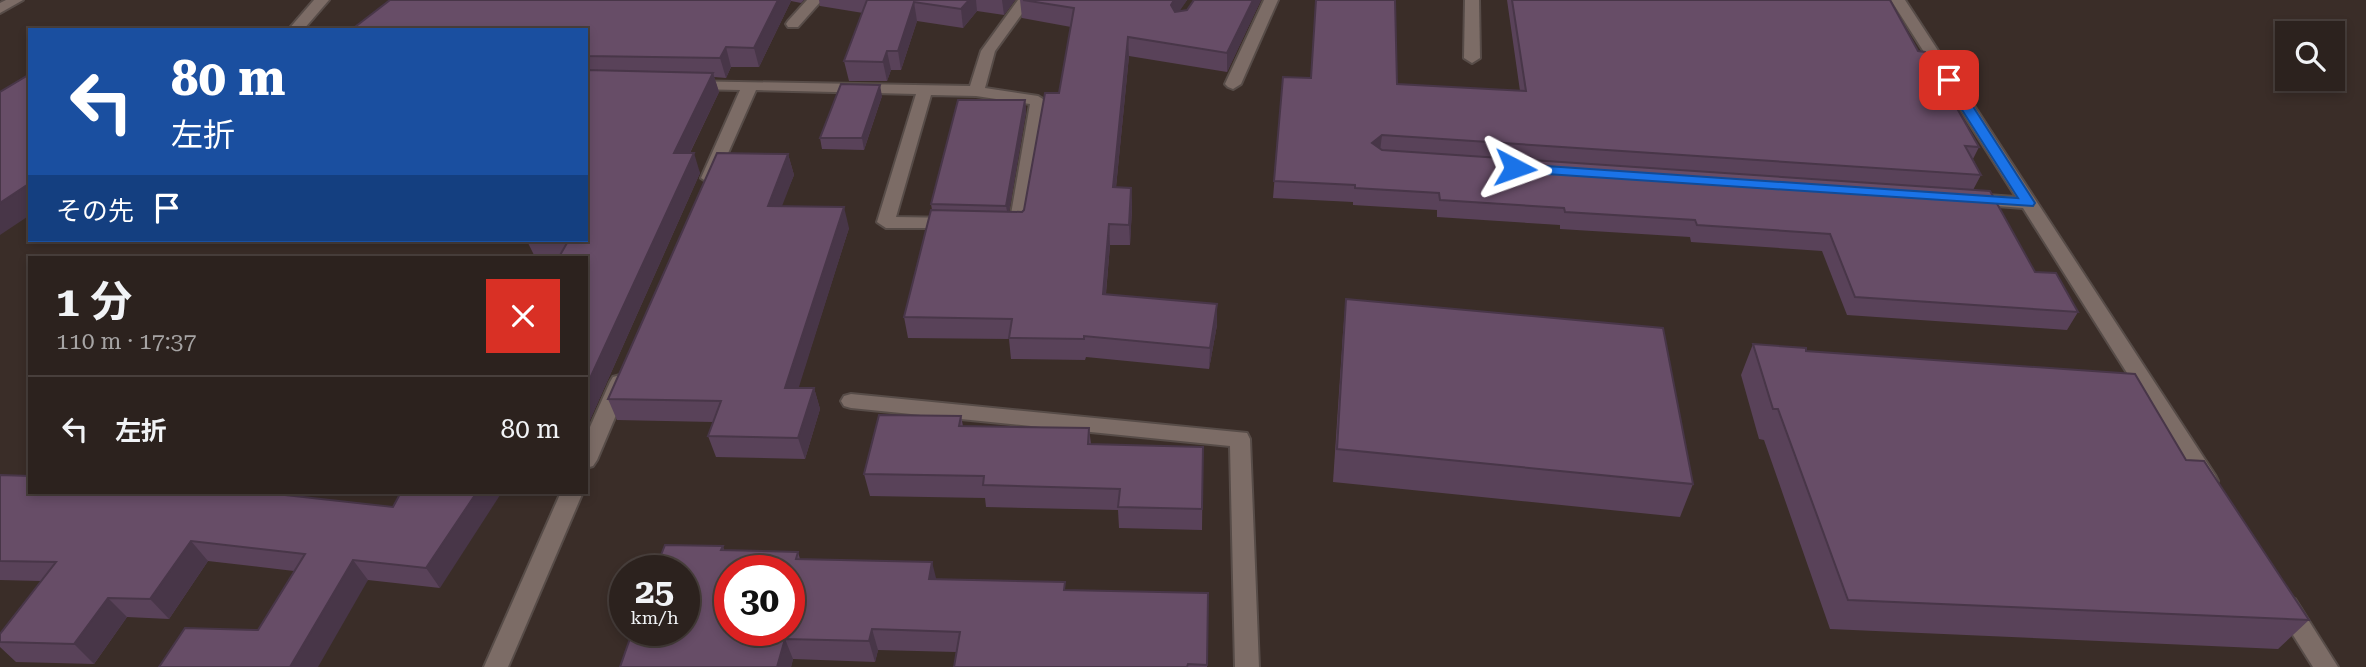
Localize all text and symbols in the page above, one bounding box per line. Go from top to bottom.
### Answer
map controls [2275,21,2345,91]
button: search [2275,21,2345,91]
text: 80 m [171,50,286,107]
pin [1919,50,1979,110]
icon: left [56,56,147,147]
icon: arrive [1930,61,1968,99]
text: 左折 [171,116,235,154]
position arrow [1478,131,1552,205]
icon: arrive [148,189,186,227]
text: その先 [56,196,134,226]
text: 1 分 [56,277,132,326]
button: close [486,279,560,353]
text: 110 m · 17:37 [56,328,196,355]
icon: left [56,410,94,448]
text: 80 m [501,414,560,444]
text: 左折 [115,416,167,446]
speed limit sign: 30 [714,555,805,646]
text: 25 [635,571,674,612]
text: km/h [630,607,679,628]

